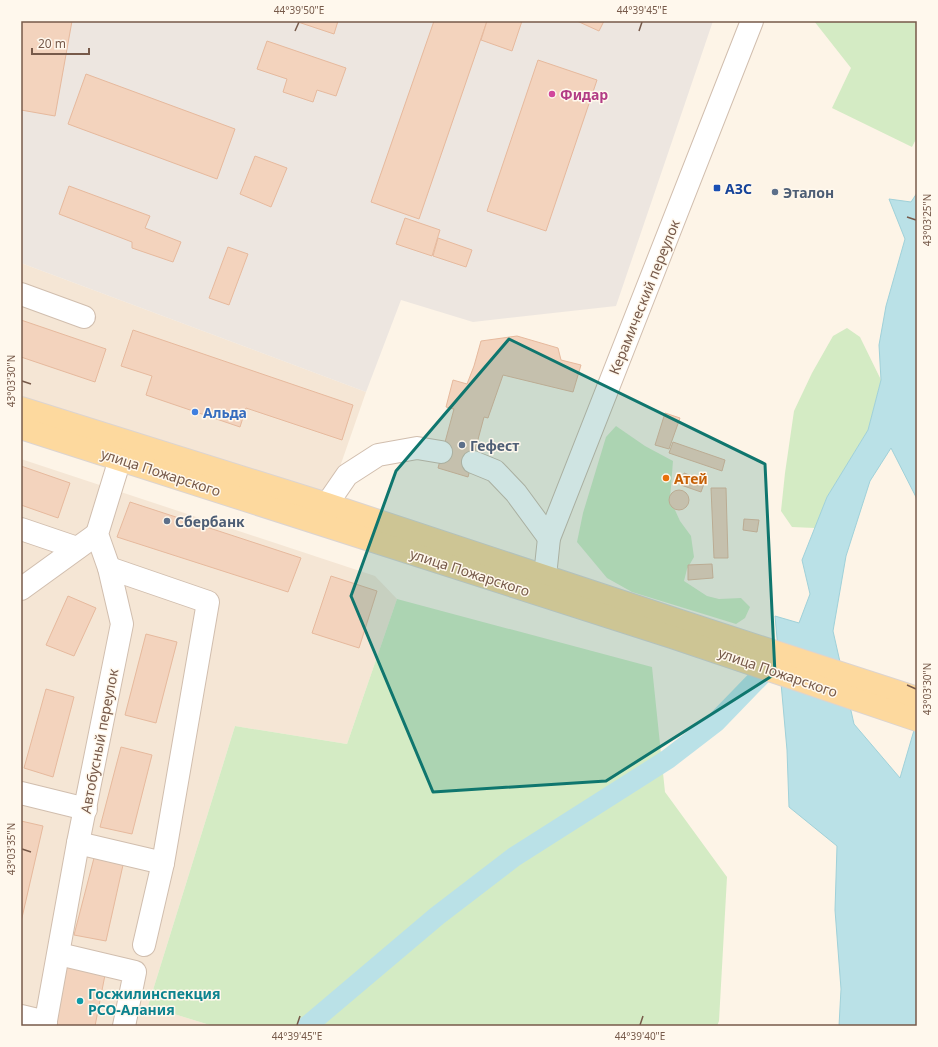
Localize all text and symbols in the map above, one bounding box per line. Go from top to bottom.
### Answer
text: 44°39'50"E [274,3,324,17]
text: 44°39'45"E [617,3,667,17]
scale bar [32,30,89,56]
text: 20 m [38,35,66,52]
place label: Фидар [560,85,608,104]
marker: Фидар [547,89,557,99]
place label: АЗС [725,179,752,198]
marker: АЗС [712,183,722,193]
place label: Эталон [783,183,834,202]
marker: Эталон [770,187,780,197]
text: 43°03'25"N [920,194,934,246]
street label: Керамический переулок [604,216,684,377]
text: 43°03'30"N [4,355,18,407]
place label: Альда [203,403,247,422]
marker: Альда [190,407,200,417]
place label: Гефест [470,436,519,455]
marker: Гефест [457,440,467,450]
street label: улица Пожарского [99,444,223,500]
place label: Атей [674,469,708,488]
marker: Атей [661,473,671,483]
place label: Сбербанк [175,512,245,531]
marker: Сбербанк [162,516,172,526]
street label: улица Пожарского [408,544,532,600]
street label: улица Пожарского [716,643,840,701]
text: 43°03'30"N [920,663,934,715]
street label: Автобусный переулок [76,667,122,815]
text: 43°03'35"N [4,823,18,875]
place label: Госжилинспекция РСО-Алания [88,984,221,1019]
marker: Госжилинспекция РСО-Алания [75,996,85,1006]
text: 44°39'45"E [272,1029,322,1043]
text: 44°39'40"E [615,1029,665,1043]

